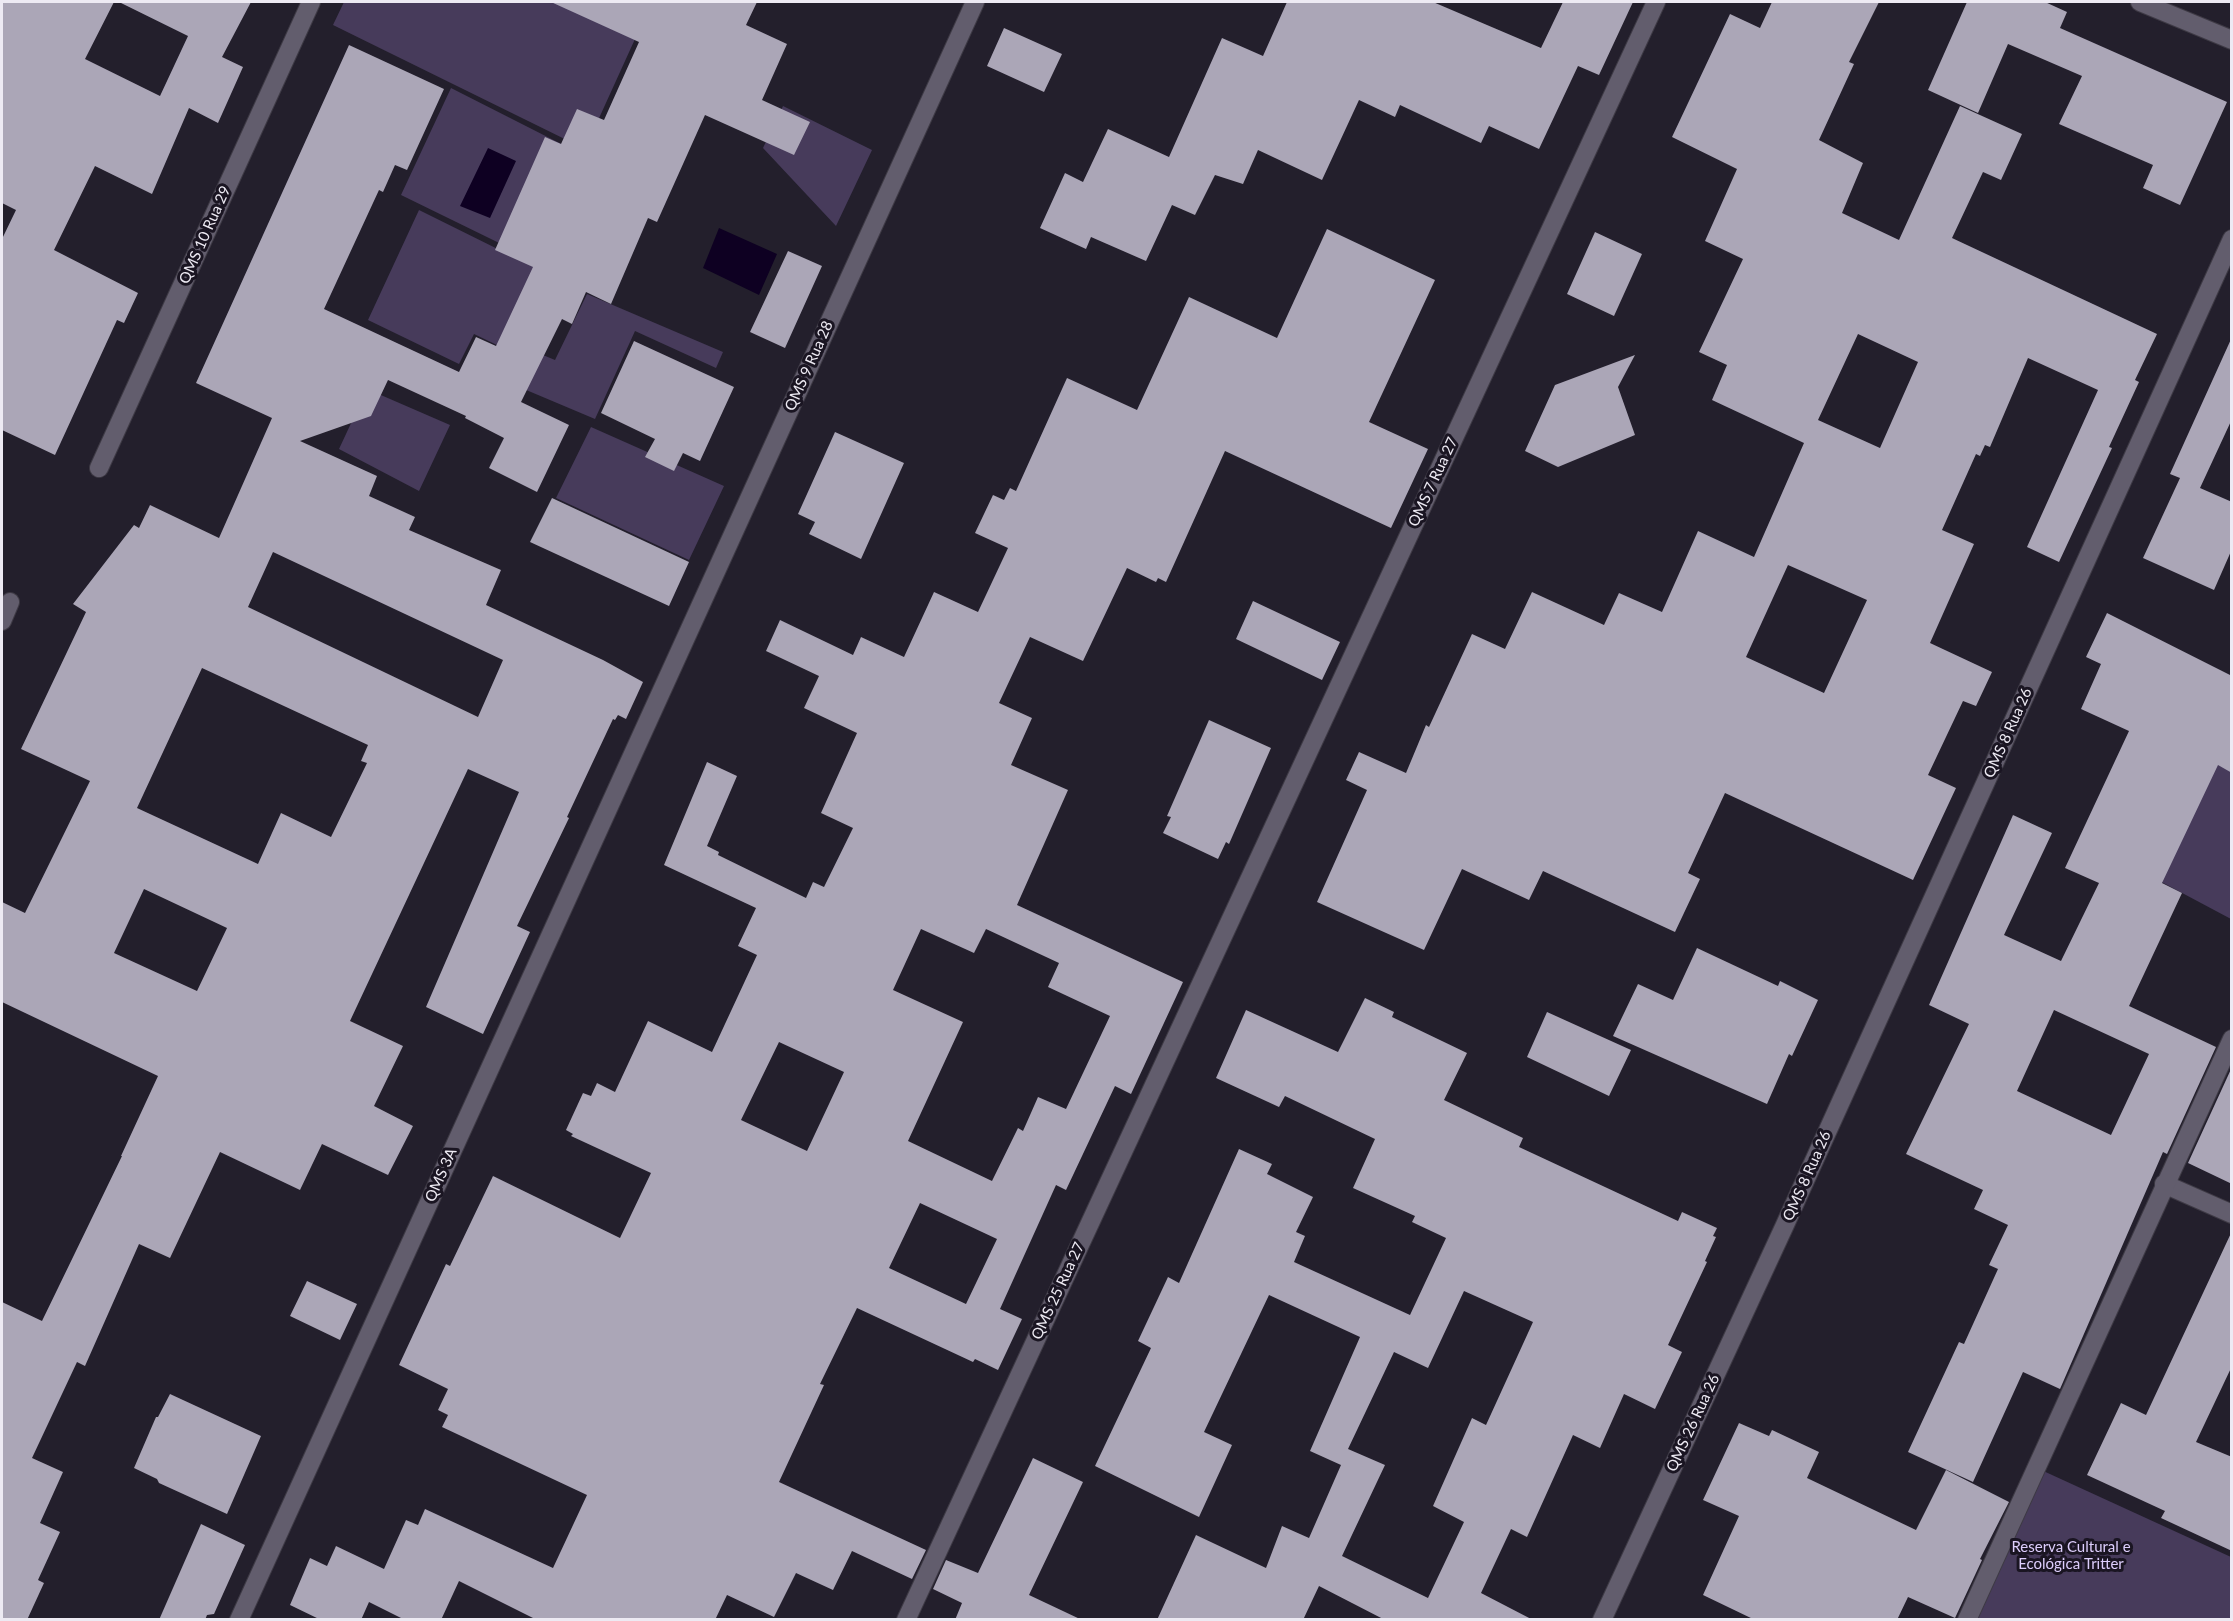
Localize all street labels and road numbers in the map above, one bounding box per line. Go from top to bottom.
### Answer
street label: QMS 10 Rua 29 [175,183,235,287]
street label: QMS 9 Rua 28 [781,318,837,414]
street label: QMS 7 Rua 27 [1404,434,1462,530]
street label: QMS 8 Rua 26 [1980,685,2036,781]
street label: QMS 8 Rua 26 [1779,1128,1835,1224]
street label: QMS 3A [421,1145,461,1205]
street label: QMS 25 Rua 27 [1028,1239,1088,1343]
street label: QMS 26 Rua 26 [1663,1371,1723,1475]

